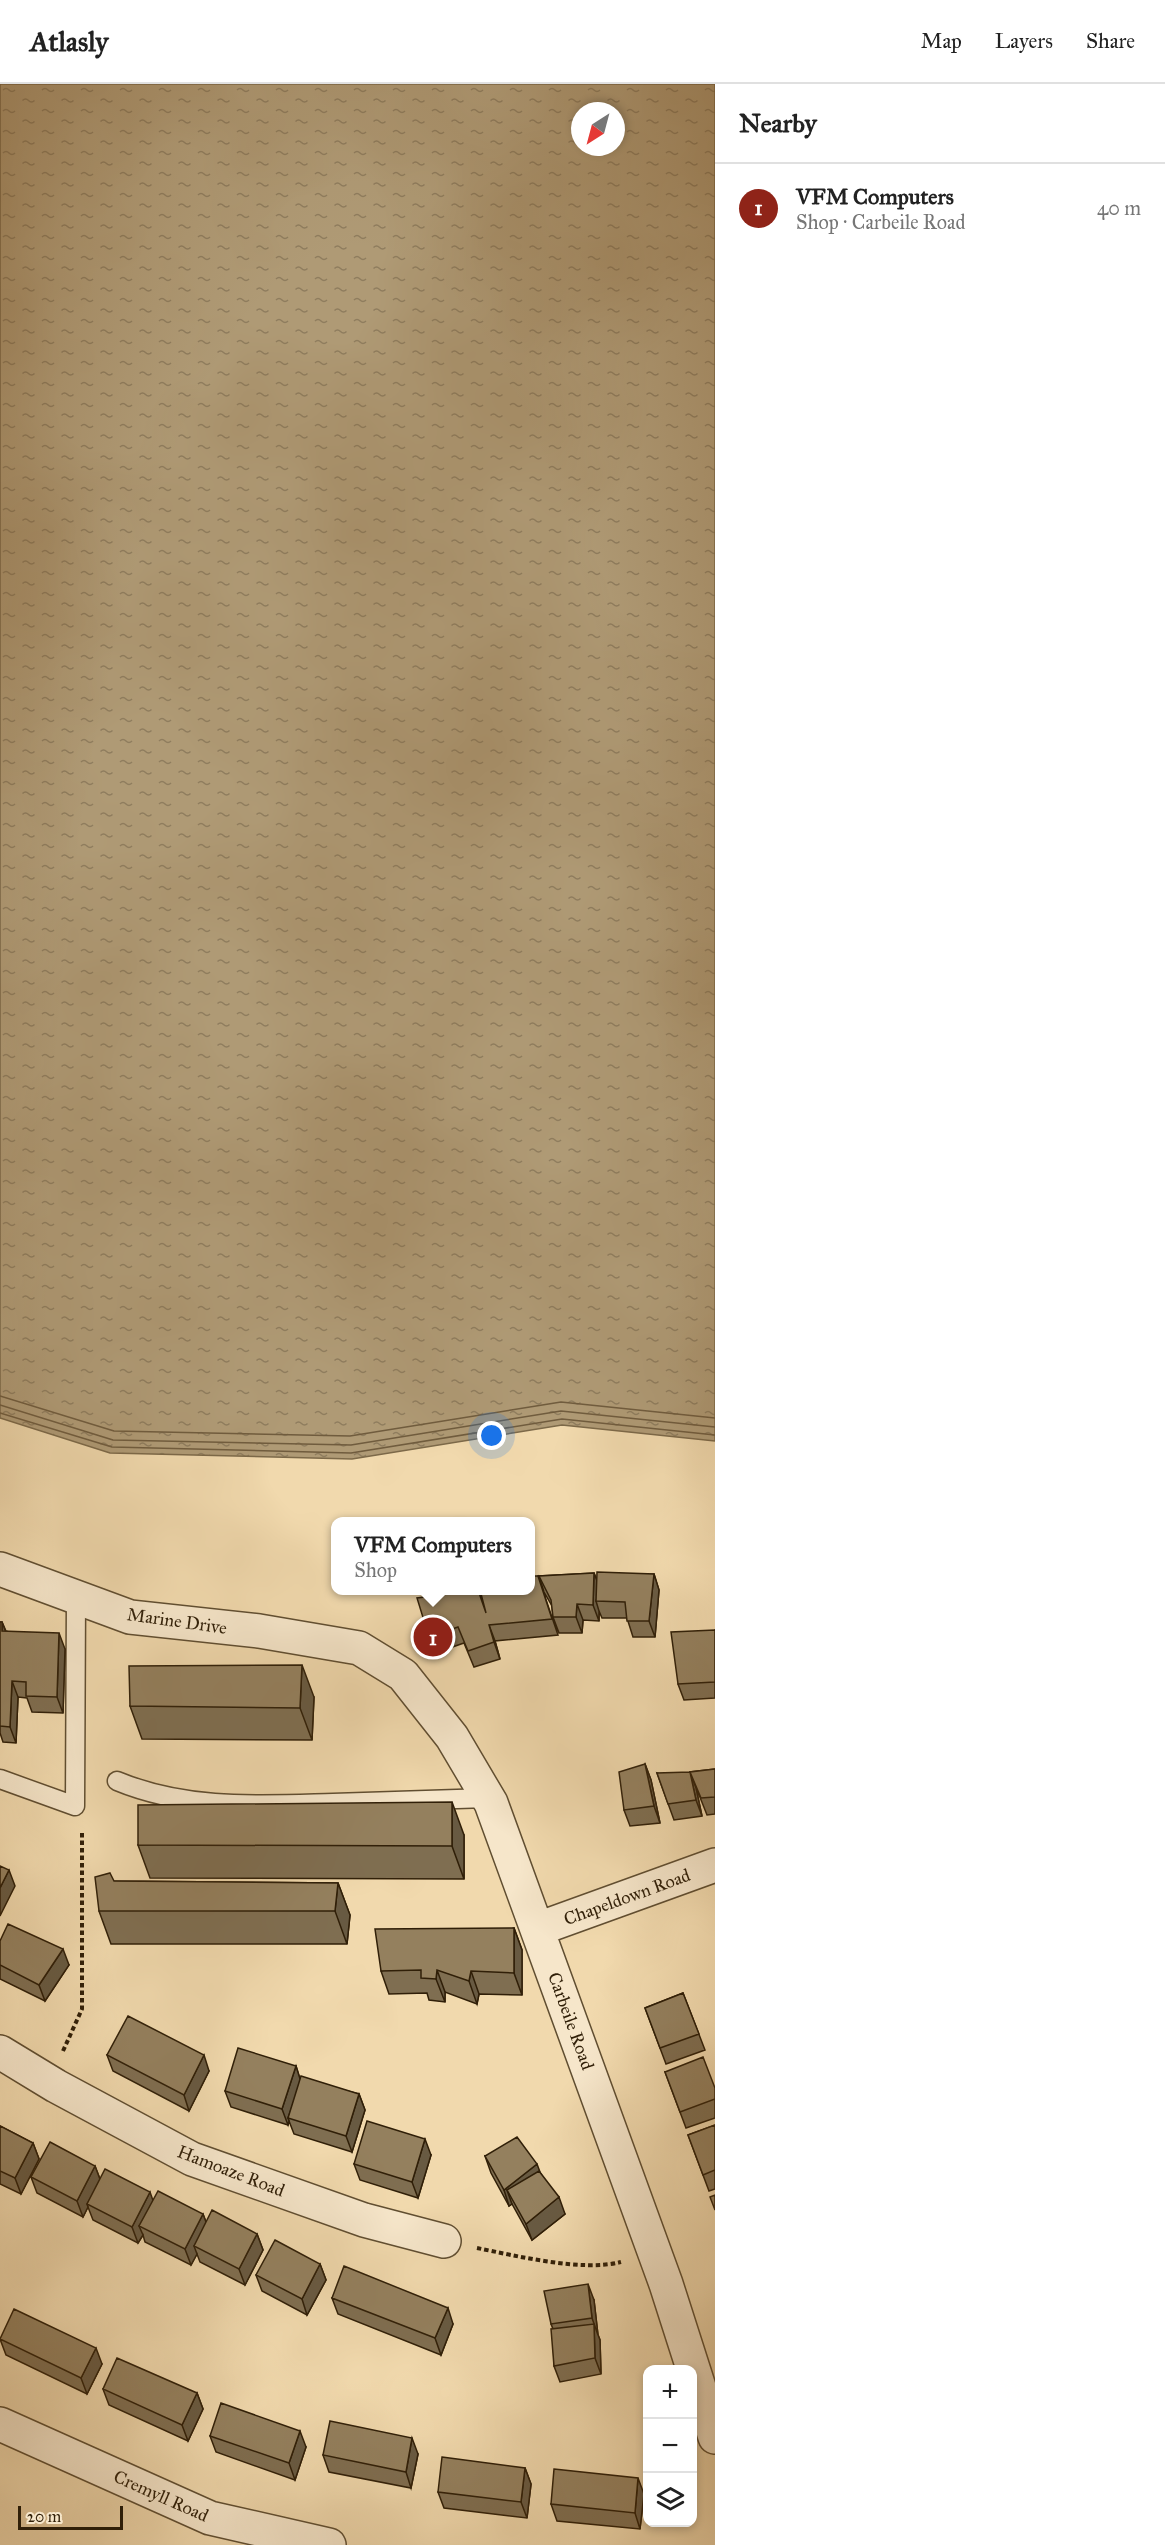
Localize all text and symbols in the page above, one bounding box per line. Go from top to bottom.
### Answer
text: Atlasly [30,24,108,59]
text: Map [921,28,962,54]
text: Layers [995,28,1053,54]
text: Share [1086,28,1135,54]
north arrow [571,102,625,156]
text: Nearby [739,107,817,139]
text: VFM Computers [796,183,954,210]
text: 1 [755,196,762,220]
text: 40 m [1097,196,1141,220]
text: Shop · Carbeile Road [796,210,965,234]
your location [477,1421,506,1450]
popup [331,1517,535,1595]
text: VFM Computers [354,1531,512,1558]
text: Shop [354,1558,397,1582]
street label: Marine Drive [126,1603,228,1639]
pin: 1 [414,1614,452,1660]
street label: Chapeldown Road [561,1864,693,1930]
street label: Carbeile Road [543,1969,599,2073]
street label: Hamoaze Road [174,2140,288,2202]
map controls [643,2365,697,2527]
button: + [643,2365,697,2419]
button: − [643,2419,697,2473]
street label: Cremyll Road [110,2465,212,2527]
button: layers [643,2473,697,2527]
scale bar [18,2503,123,2530]
text: 20 m [27,2507,61,2526]

